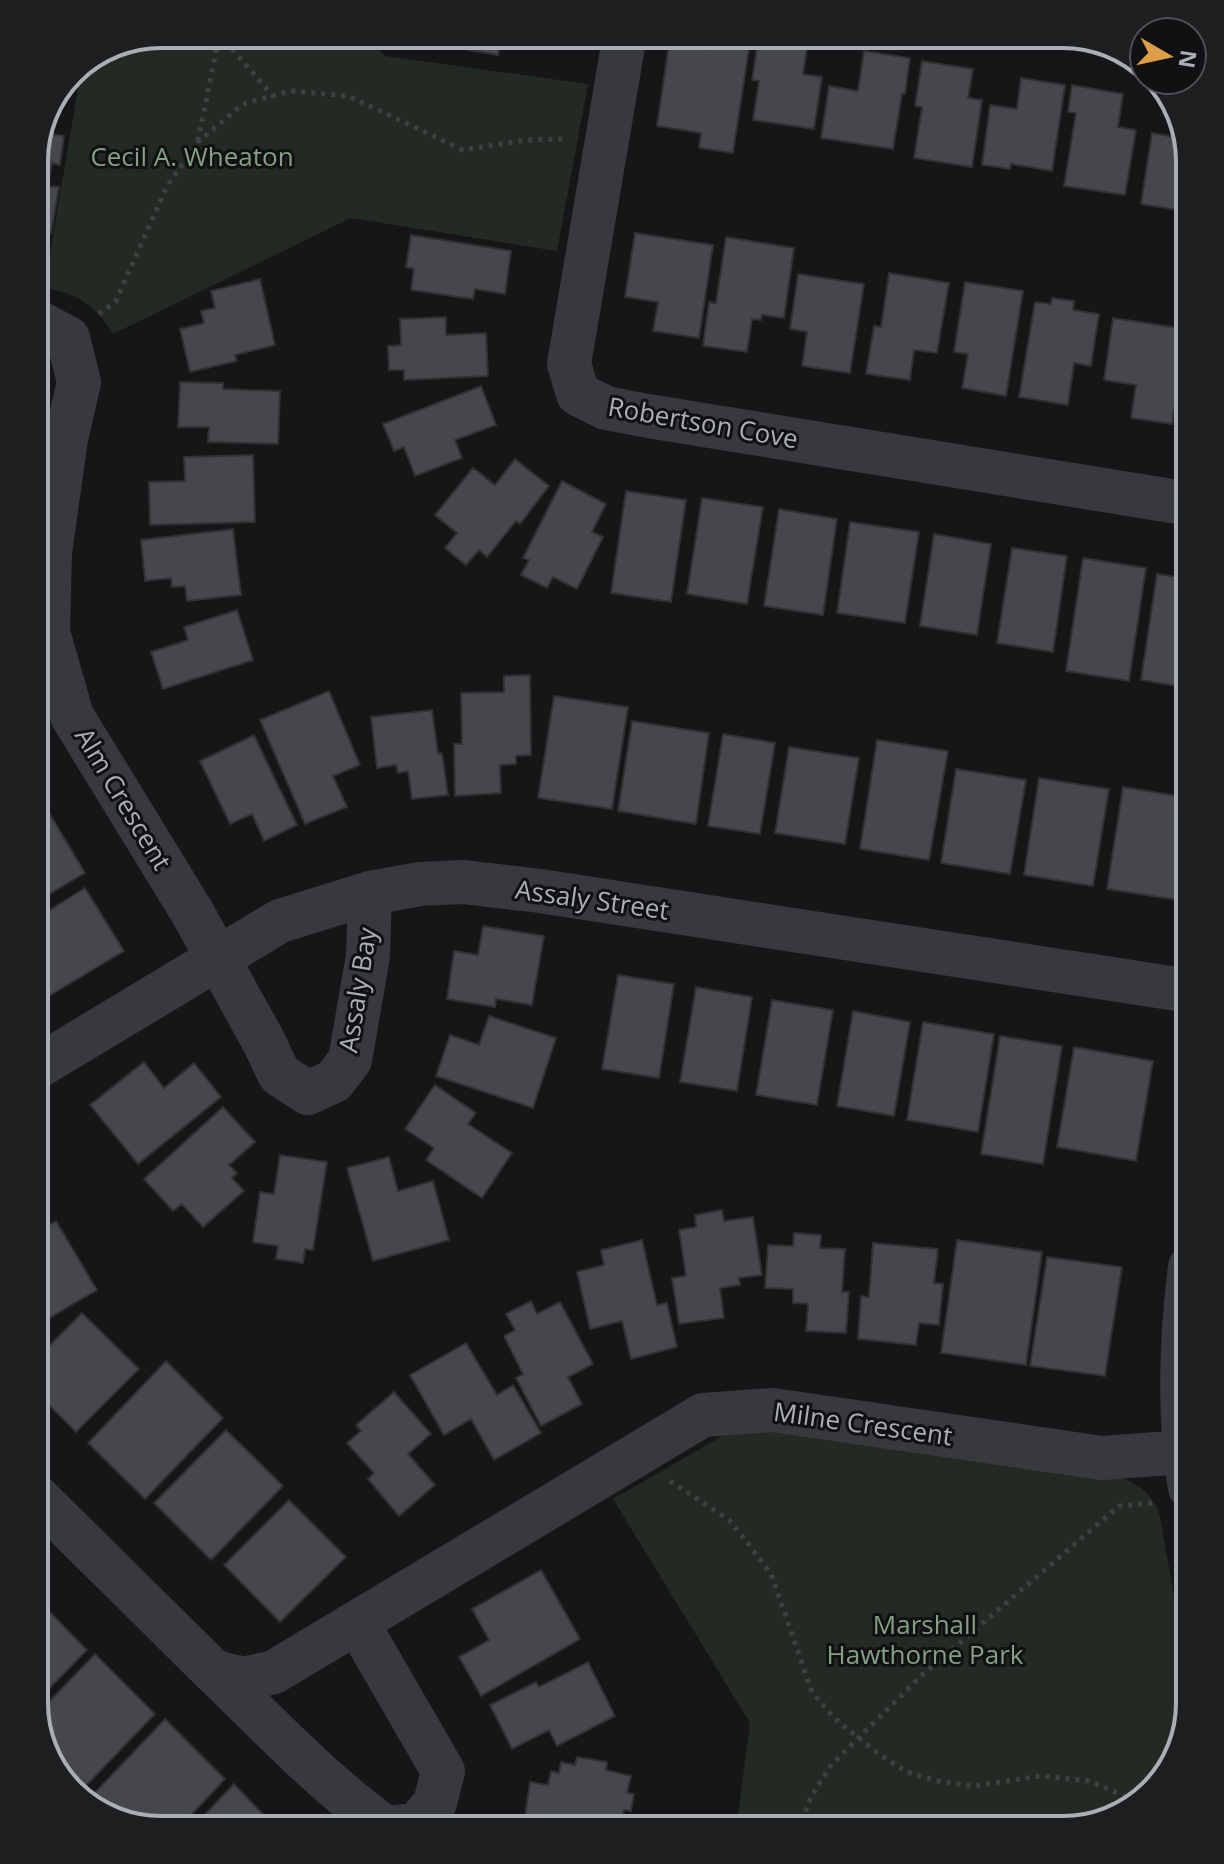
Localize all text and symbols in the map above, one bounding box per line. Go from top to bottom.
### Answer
north arrow [1128,16,1208,96]
text: N [1173,48,1205,70]
park label: Cecil A. Wheaton [90,138,294,174]
street label: Robertson Cove [605,388,801,456]
street label: Alm Crescent [67,721,181,876]
street label: Assaly Street [513,870,671,928]
street label: Assaly Bay [329,924,385,1055]
street label: Milne Crescent [771,1393,955,1453]
park label: Marshall Hawthorne Park [827,1606,1024,1672]

